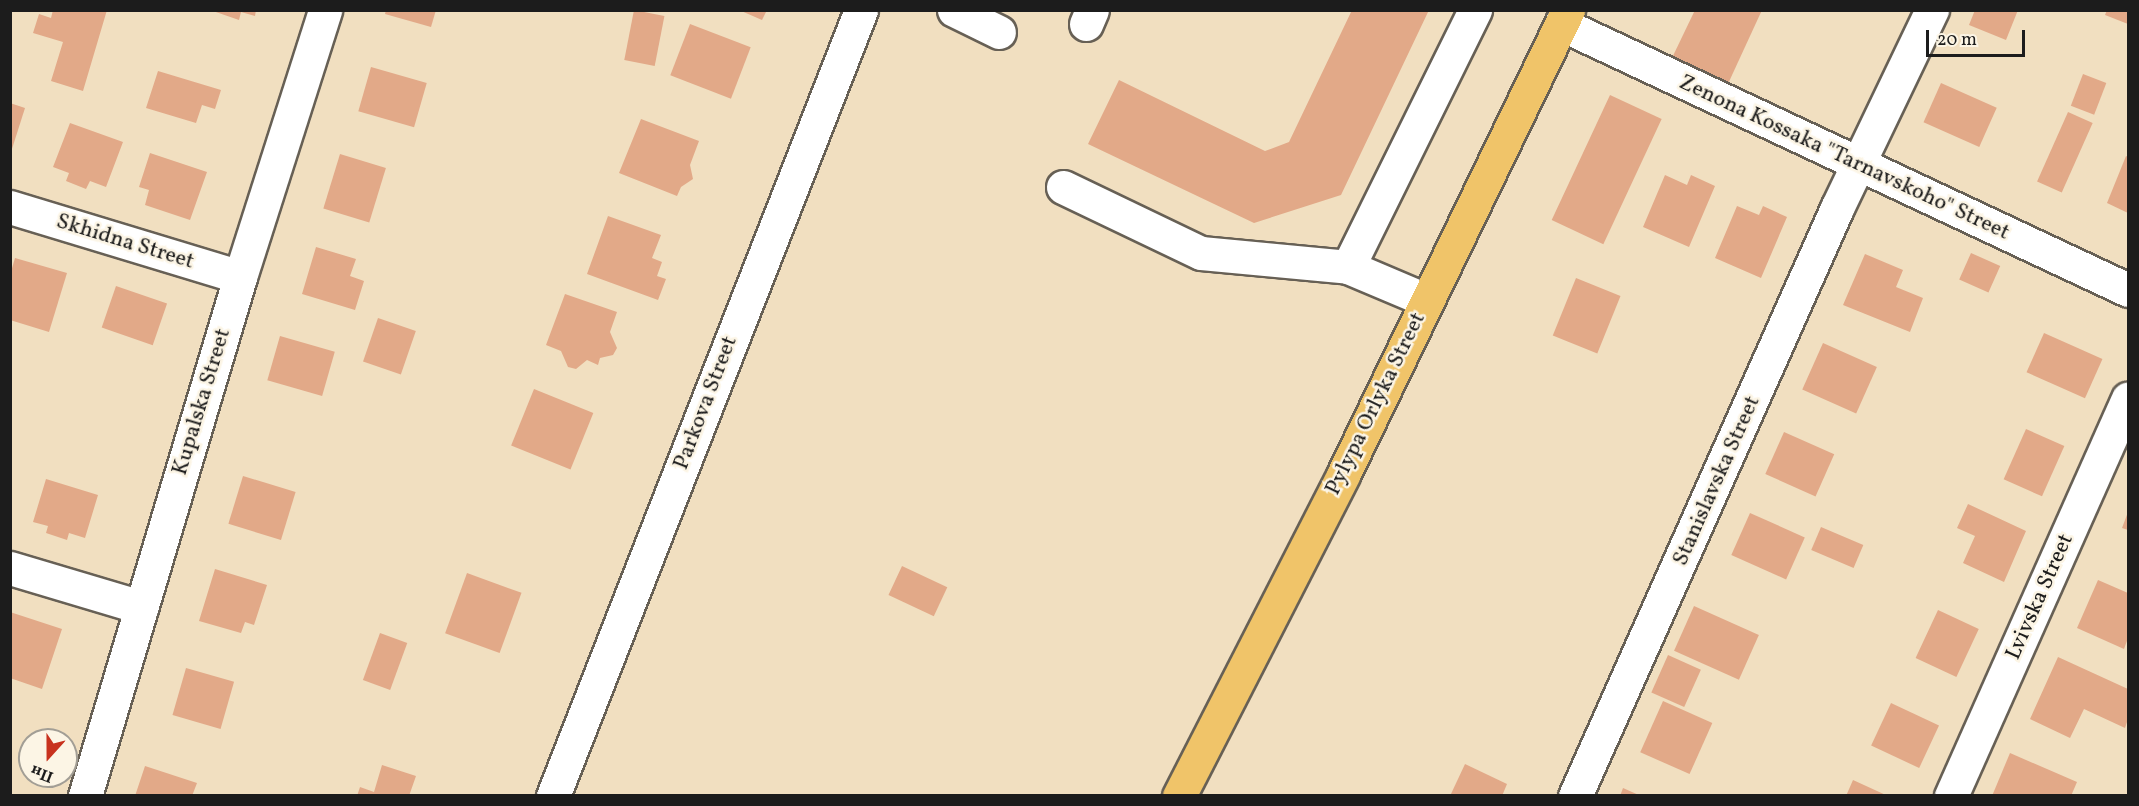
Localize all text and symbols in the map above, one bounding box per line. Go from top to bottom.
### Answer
scale bar [1929,18,2028,56]
text: 20 m [1937,28,1977,53]
street label: Zenona Kossaka "Tarnavskoho" Street [1675,70,2013,246]
street label: Skhidna Street [53,209,197,275]
street label: Pylypa Orlyka Street [1320,308,1432,500]
street label: Kupalska Street [167,326,237,478]
street label: Parkova Street [668,333,744,473]
street label: Stanislavska Street [1668,392,1766,570]
street label: Lvivska Street [2000,530,2080,664]
north arrow [18,728,78,788]
text: Пн [28,759,57,787]

